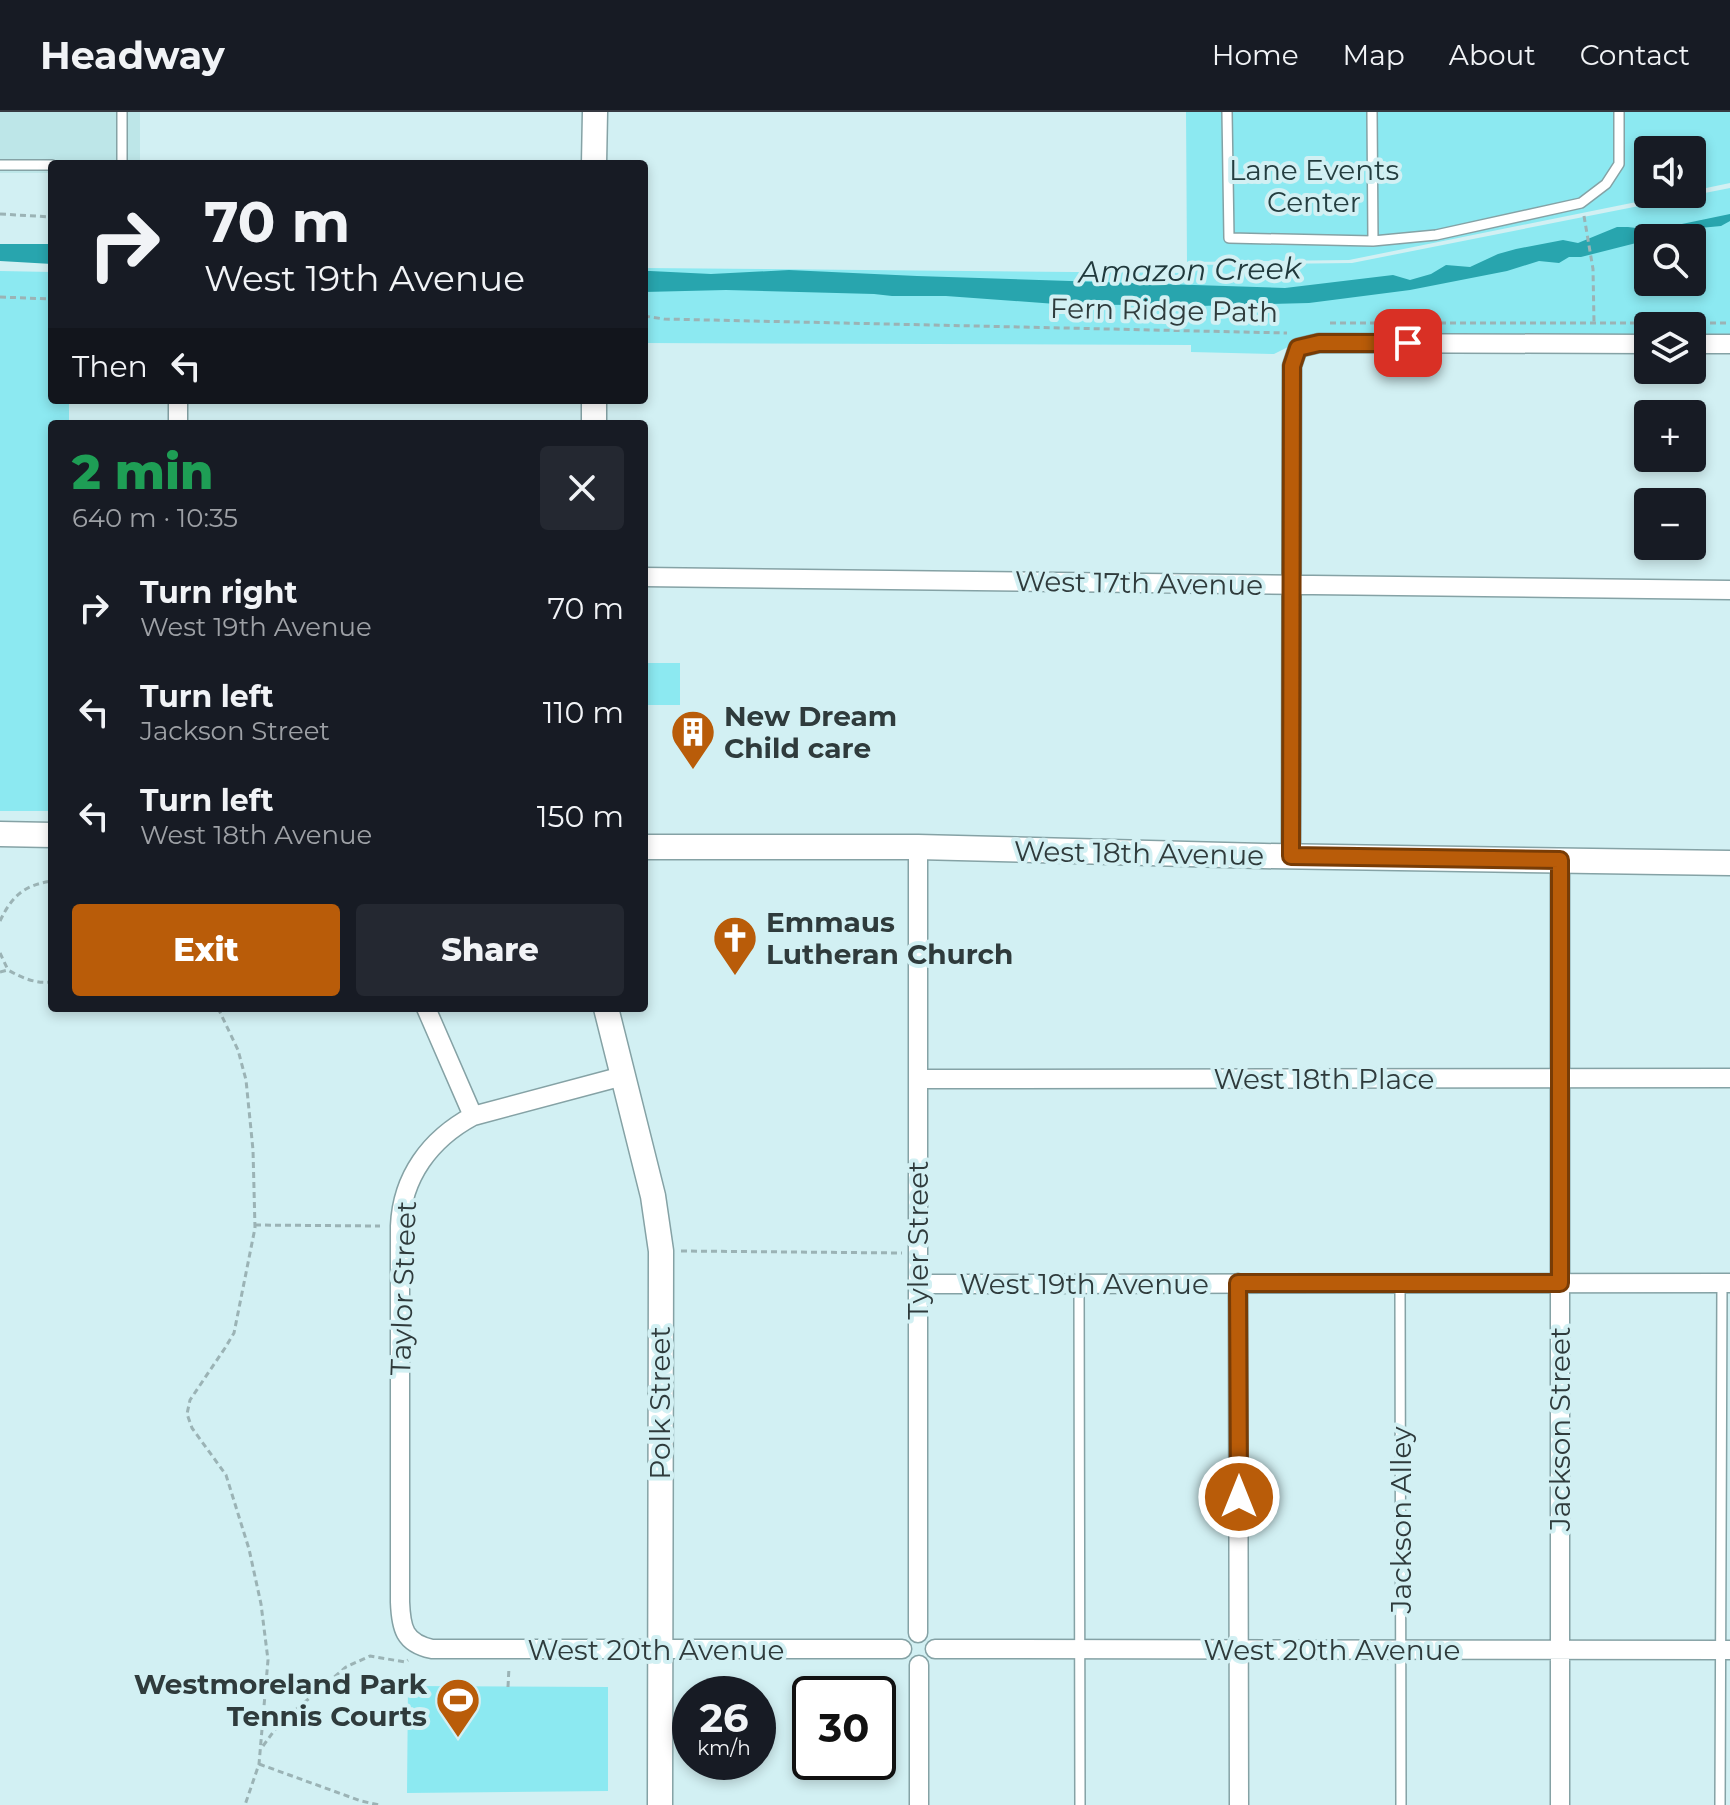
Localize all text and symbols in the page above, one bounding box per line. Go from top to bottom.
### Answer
text: Headway [40,32,225,79]
text: Home [1212,38,1299,72]
text: Map [1343,38,1405,72]
text: About [1449,38,1536,72]
text: Contact [1580,38,1690,72]
map controls [1634,136,1706,560]
button: sound [1634,136,1706,208]
park label: Lane Events Center [1229,153,1399,219]
text: 70 m [204,188,350,256]
icon: right [72,192,176,296]
button: search [1634,224,1706,296]
water label: Amazon Creek [1076,250,1303,290]
text: West 19th Avenue [204,256,525,300]
street label: Fern Ridge Path [1050,291,1278,329]
pin [1374,309,1442,377]
button: layers [1634,312,1706,384]
icon: arrive [1386,321,1430,365]
icon: left [164,344,208,388]
text: Then [72,348,148,385]
button: + [1634,400,1706,472]
text: 2 min [72,443,213,501]
button: close [540,446,624,530]
button: − [1634,488,1706,560]
text: 640 m · 10:35 [72,502,238,534]
street label: West 17th Avenue [1015,564,1263,602]
text: Turn right [140,574,297,611]
icon: right [72,586,116,630]
text: 70 m [547,590,624,627]
text: West 19th Avenue [140,611,372,643]
text: Turn left [140,678,273,715]
icon: left [72,690,116,734]
text: 110 m [543,694,624,731]
place label: New Dream Child care [724,699,897,765]
building icon: New Dream Child care [669,708,717,771]
text: Jackson Street [140,715,330,747]
text: Turn left [140,782,273,819]
icon: left [72,794,116,838]
text: 150 m [537,798,624,835]
text: West 18th Avenue [140,819,372,851]
street label: West 18th Avenue [1014,834,1264,872]
button: Exit [72,904,340,996]
button: Share [356,904,624,996]
place label: Emmaus Lutheran Church [766,905,1013,971]
church icon: Emmaus Lutheran Church [711,914,759,977]
street label: West 18th Place [1213,1062,1435,1096]
street label: Tyler Street [901,1161,935,1319]
street label: Taylor Street [383,1200,423,1376]
street label: West 19th Avenue [959,1267,1209,1301]
street label: Polk Street [643,1326,677,1480]
street label: Jackson Street [1543,1327,1577,1532]
street label: Jackson Alley [1384,1426,1418,1614]
position arrow [1197,1455,1281,1539]
street label: West 20th Avenue [528,1633,784,1667]
street label: West 20th Avenue [1204,1633,1460,1667]
place label: Westmoreland Park Tennis Courts [134,1667,428,1733]
sports icon: Westmoreland Park Tennis Courts [434,1676,482,1739]
speed limit sign: 30 [792,1676,896,1780]
text: 26 [699,1693,749,1742]
text: km/h [697,1736,751,1760]

